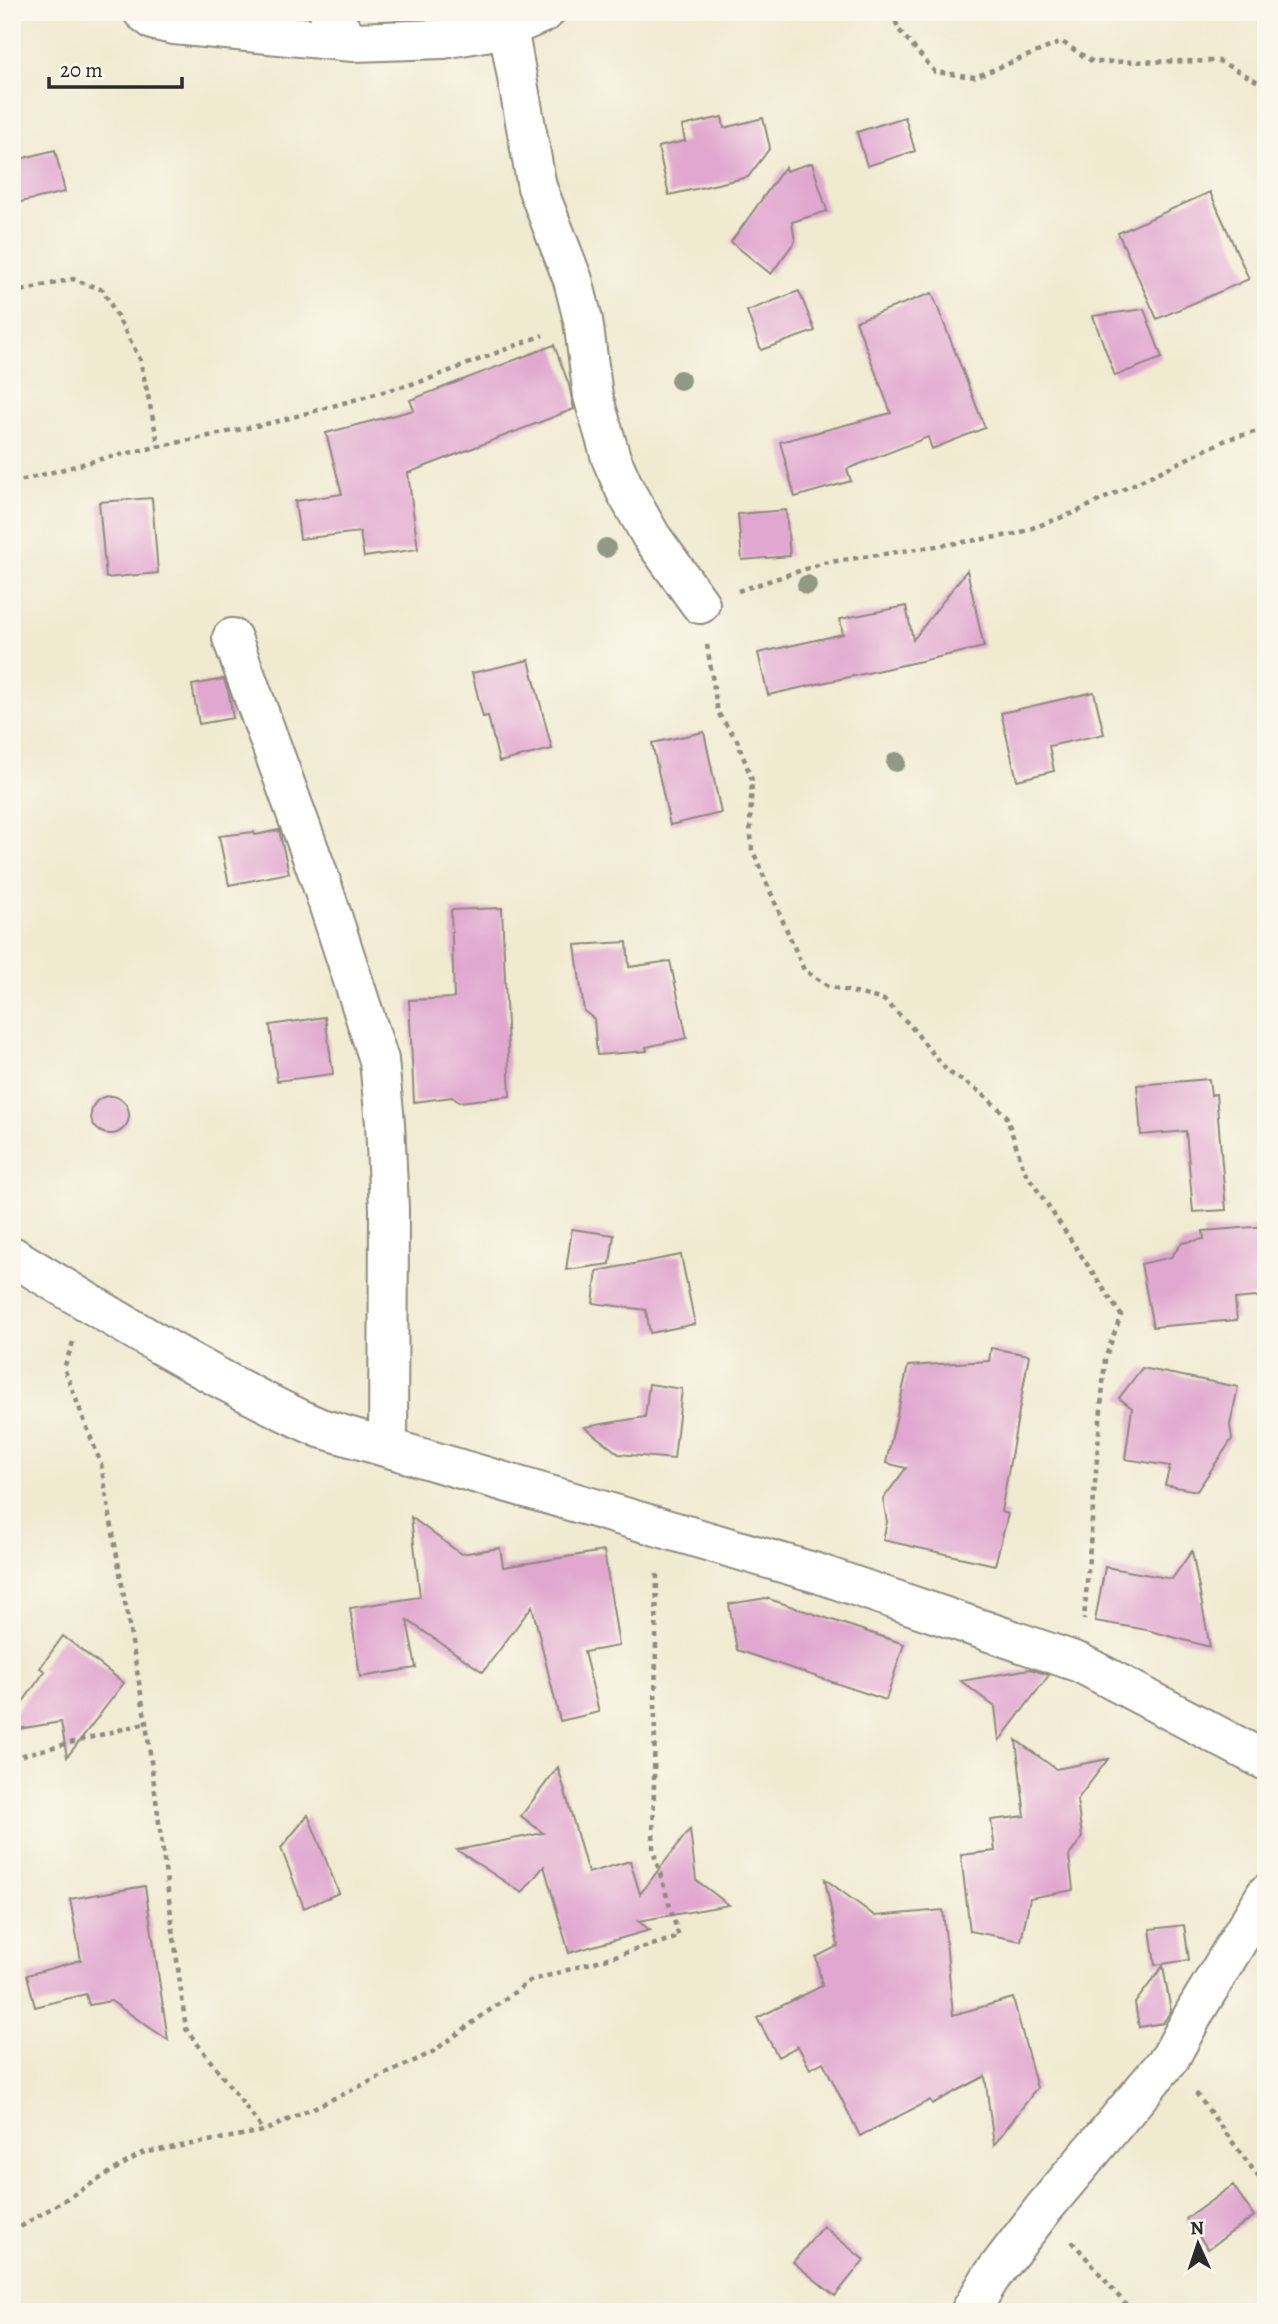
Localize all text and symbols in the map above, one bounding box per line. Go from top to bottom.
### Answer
scale bar [49,46,182,90]
text: 20 m [60,56,103,84]
north arrow [1162,2208,1232,2278]
text: N [1190,2215,1205,2241]

